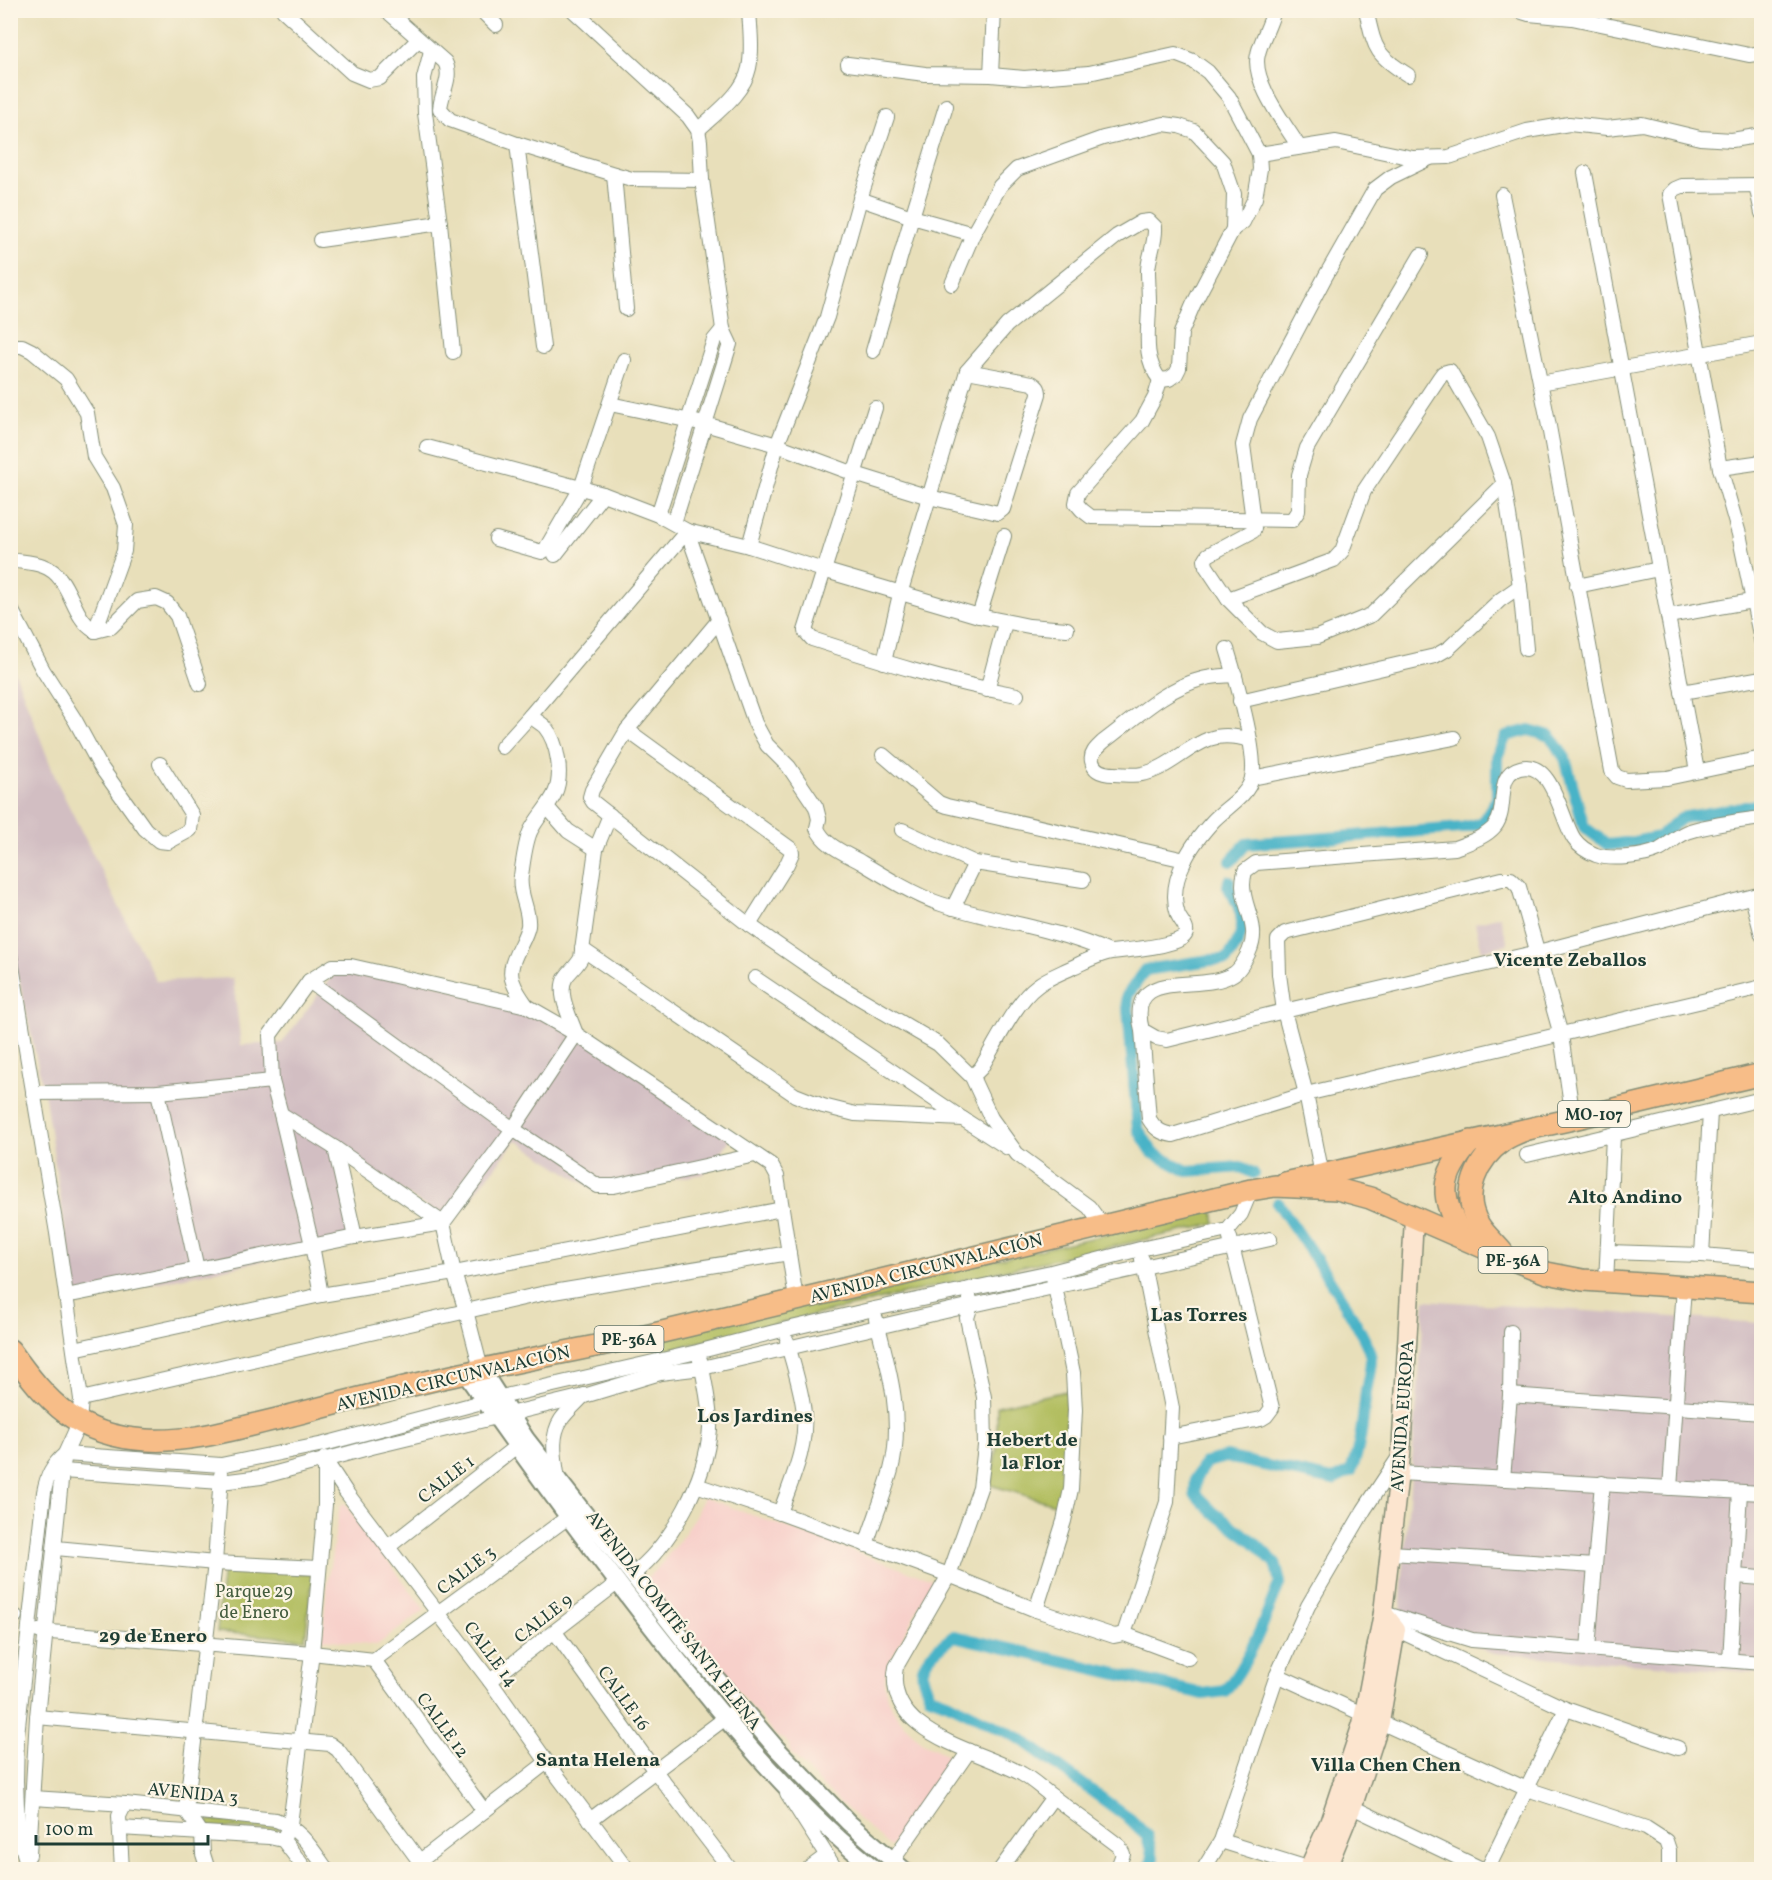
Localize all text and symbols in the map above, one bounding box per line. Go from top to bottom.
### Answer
district label: Vicente Zeballos [1493,947,1647,975]
road number: MO-107 [1558,1101,1630,1127]
district label: Alto Andino [1568,1184,1682,1212]
street label: AVENIDA CIRCUNVALACIÓN [807,1228,1045,1311]
road number: PE-36A [1478,1247,1547,1273]
district label: Las Torres [1150,1302,1248,1330]
road number: PE-36A [594,1326,664,1352]
street label: AVENIDA EUROPA [1386,1339,1421,1493]
street label: AVENIDA CIRCUNVALACIÓN [334,1340,573,1419]
district label: Los Jardines [697,1403,813,1431]
district label: Hebert de la Flor [986,1427,1078,1478]
street label: CALLE 1 [413,1450,480,1510]
street label: AVENIDA COMITÉ SANTA ELENA [579,1506,767,1736]
street label: CALLE 3 [432,1541,502,1602]
park label: Parque 29 de Enero [215,1580,293,1626]
street label: CALLE 9 [509,1588,578,1650]
street label: CALLE 14 [457,1617,523,1693]
district label: 29 de Enero [99,1623,207,1651]
street label: CALLE 16 [591,1661,655,1736]
street label: CALLE 12 [410,1688,474,1764]
district label: Santa Helena [536,1747,660,1775]
district label: Villa Chen Chen [1311,1752,1461,1780]
street label: AVENIDA 3 [146,1777,239,1812]
scale bar [36,1808,208,1846]
text: 100 m [45,1818,94,1843]

